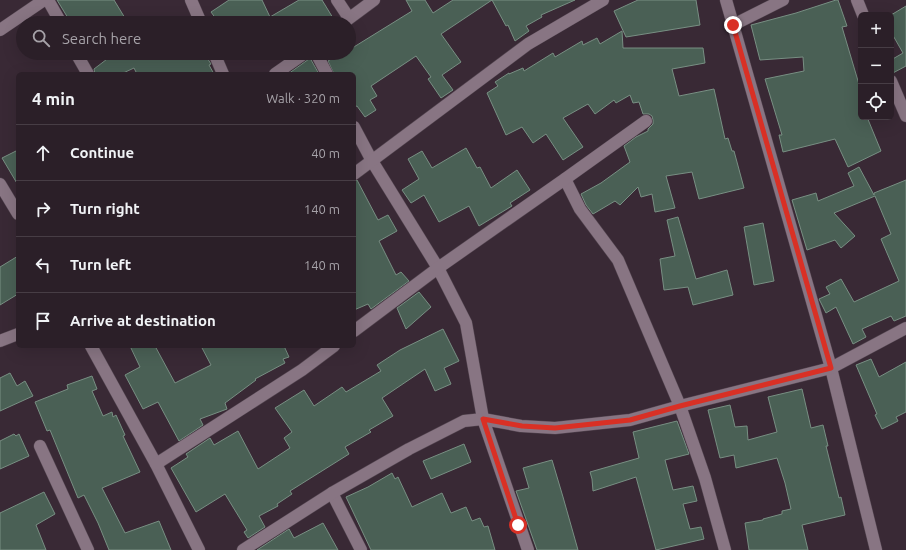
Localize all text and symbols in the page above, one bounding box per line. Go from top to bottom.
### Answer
map controls [858,12,894,120]
button: + [858,12,894,48]
search box [16,16,356,60]
route end [724,16,742,34]
icon: search [30,27,52,49]
text: Search here [62,30,141,47]
button: − [858,48,894,84]
button: locate [858,84,894,120]
text: 4 min [32,89,75,108]
text: Walk · 320 m [266,91,340,105]
icon: ahead [32,142,54,164]
text: Continue [70,144,134,161]
text: 40 m [311,146,340,160]
icon: right [32,198,54,220]
text: Turn right [70,200,140,217]
text: 140 m [304,202,340,216]
icon: left [32,254,54,276]
text: Turn left [70,256,131,273]
text: 140 m [304,258,340,272]
icon: arrive [32,310,54,332]
text: Arrive at destination [70,312,216,329]
route start [509,516,527,534]

